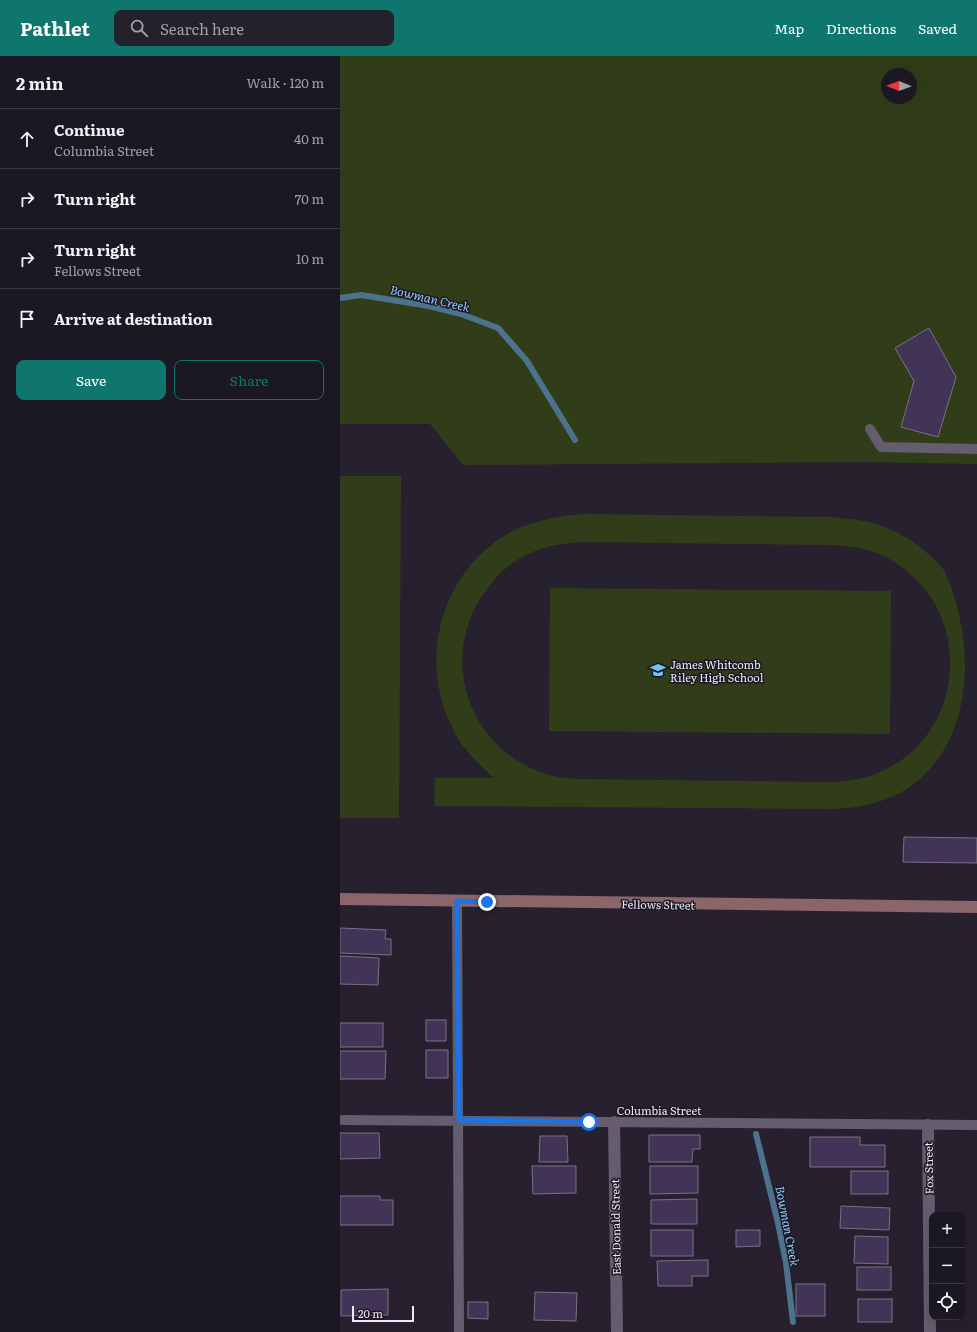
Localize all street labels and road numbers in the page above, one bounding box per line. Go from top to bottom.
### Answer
street label: Fellows Street [621,895,695,913]
street label: Columbia Street [617,1102,702,1118]
street label: Fox Street [920,1141,936,1194]
street label: East Donald Street [606,1178,624,1275]

